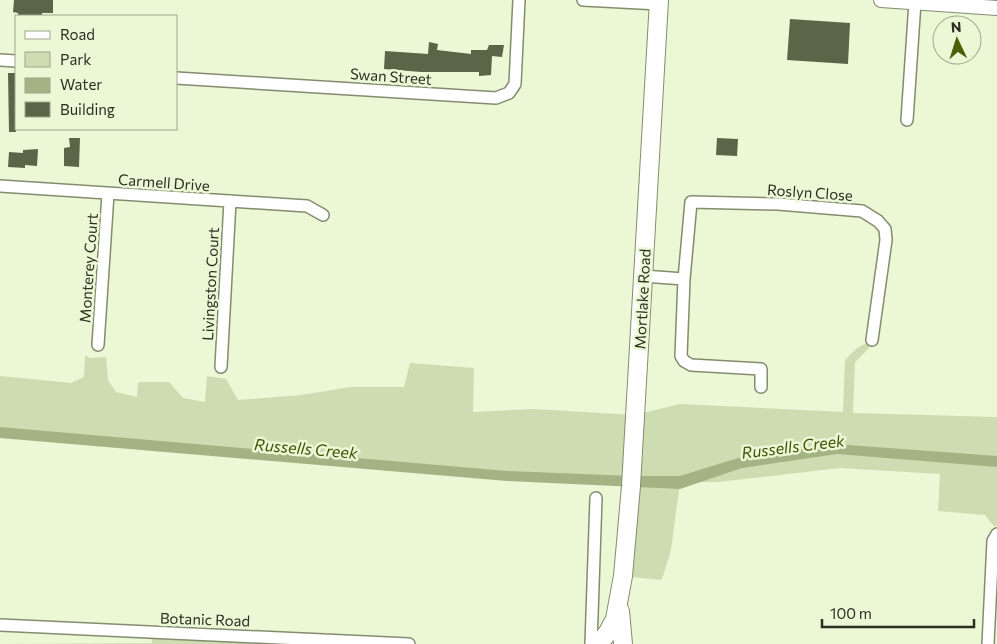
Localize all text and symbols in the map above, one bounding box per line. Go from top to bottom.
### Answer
legend [15,15,178,130]
north arrow [932,15,982,65]
text: N [950,18,962,35]
text: Road [60,25,95,43]
text: Park [60,50,91,68]
street label: Swan Street [349,64,433,88]
text: Water [60,75,102,93]
text: Building [60,100,115,118]
street label: Carmell Drive [118,170,211,194]
street label: Roslyn Close [767,180,854,204]
street label: Monterey Court [75,213,101,323]
street label: Livingston Court [198,227,222,341]
street label: Mortlake Road [630,248,654,350]
water label: Russells Creek [740,430,846,462]
water label: Russells Creek [254,434,359,462]
scale bar [822,596,974,628]
text: 100 m [830,604,872,622]
street label: Botanic Road [160,608,250,630]

